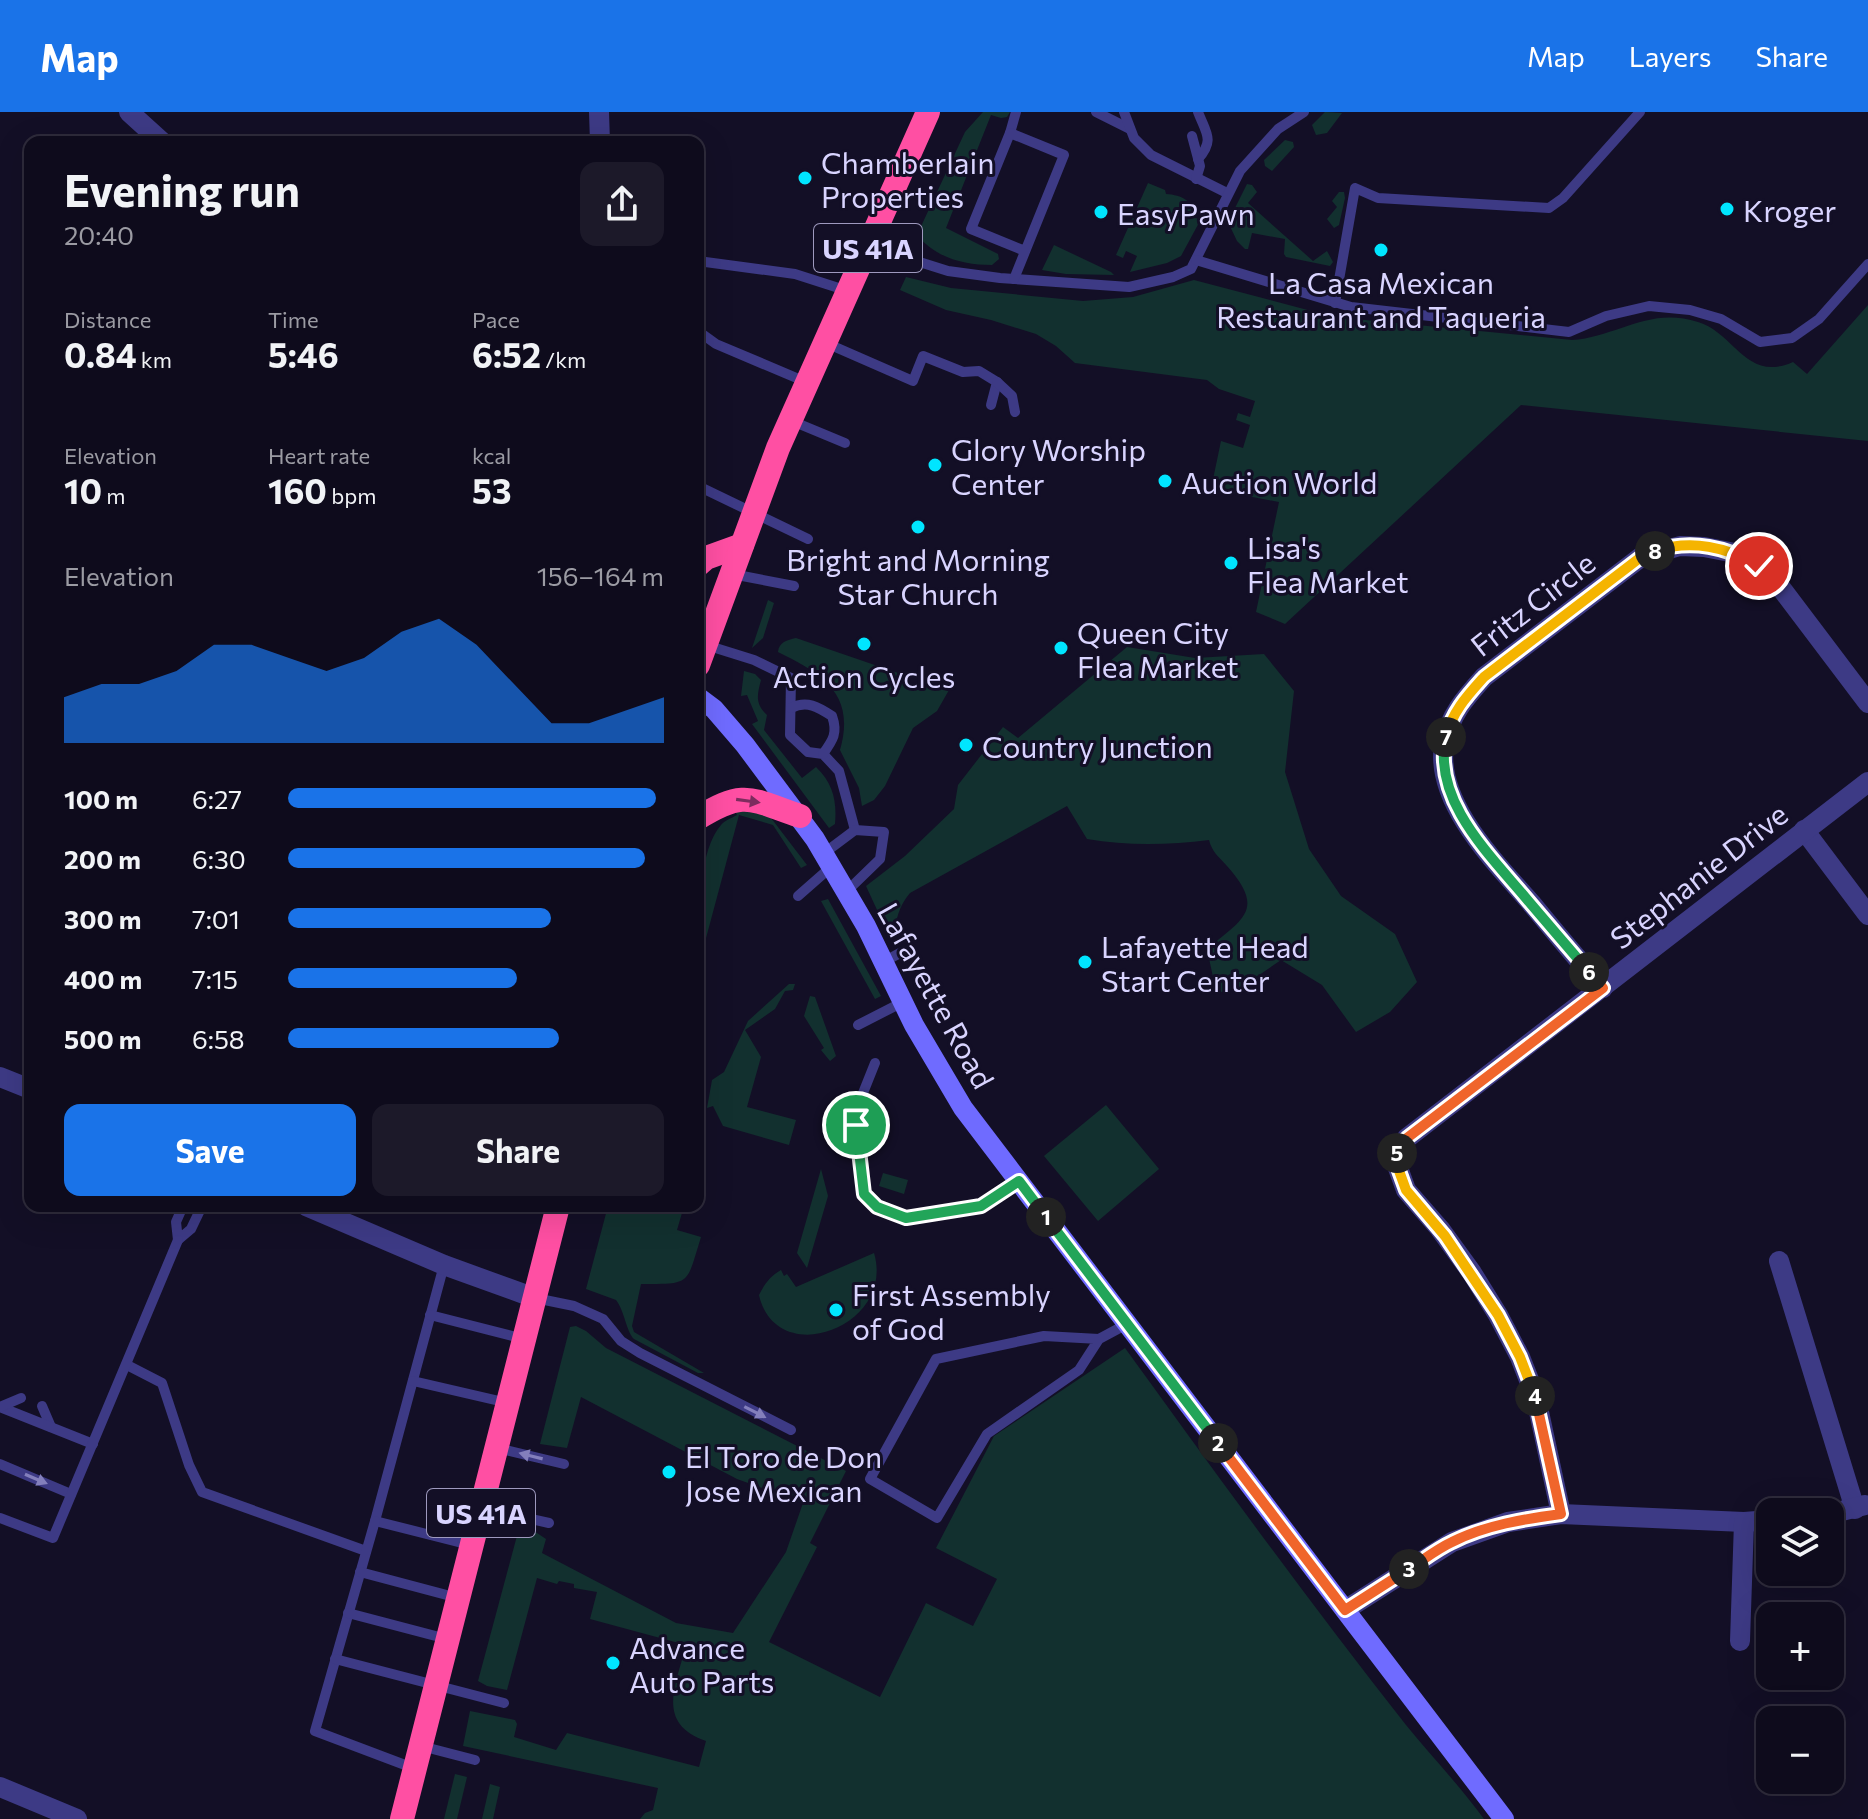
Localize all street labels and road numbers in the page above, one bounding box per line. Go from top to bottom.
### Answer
road number: US 41A [814,224,922,272]
street label: Fritz Circle [1463,543,1601,663]
street label: Stephanie Drive [1602,794,1794,956]
street label: Lafayette Road [871,896,1003,1094]
road number: US 41A [427,1489,535,1537]

